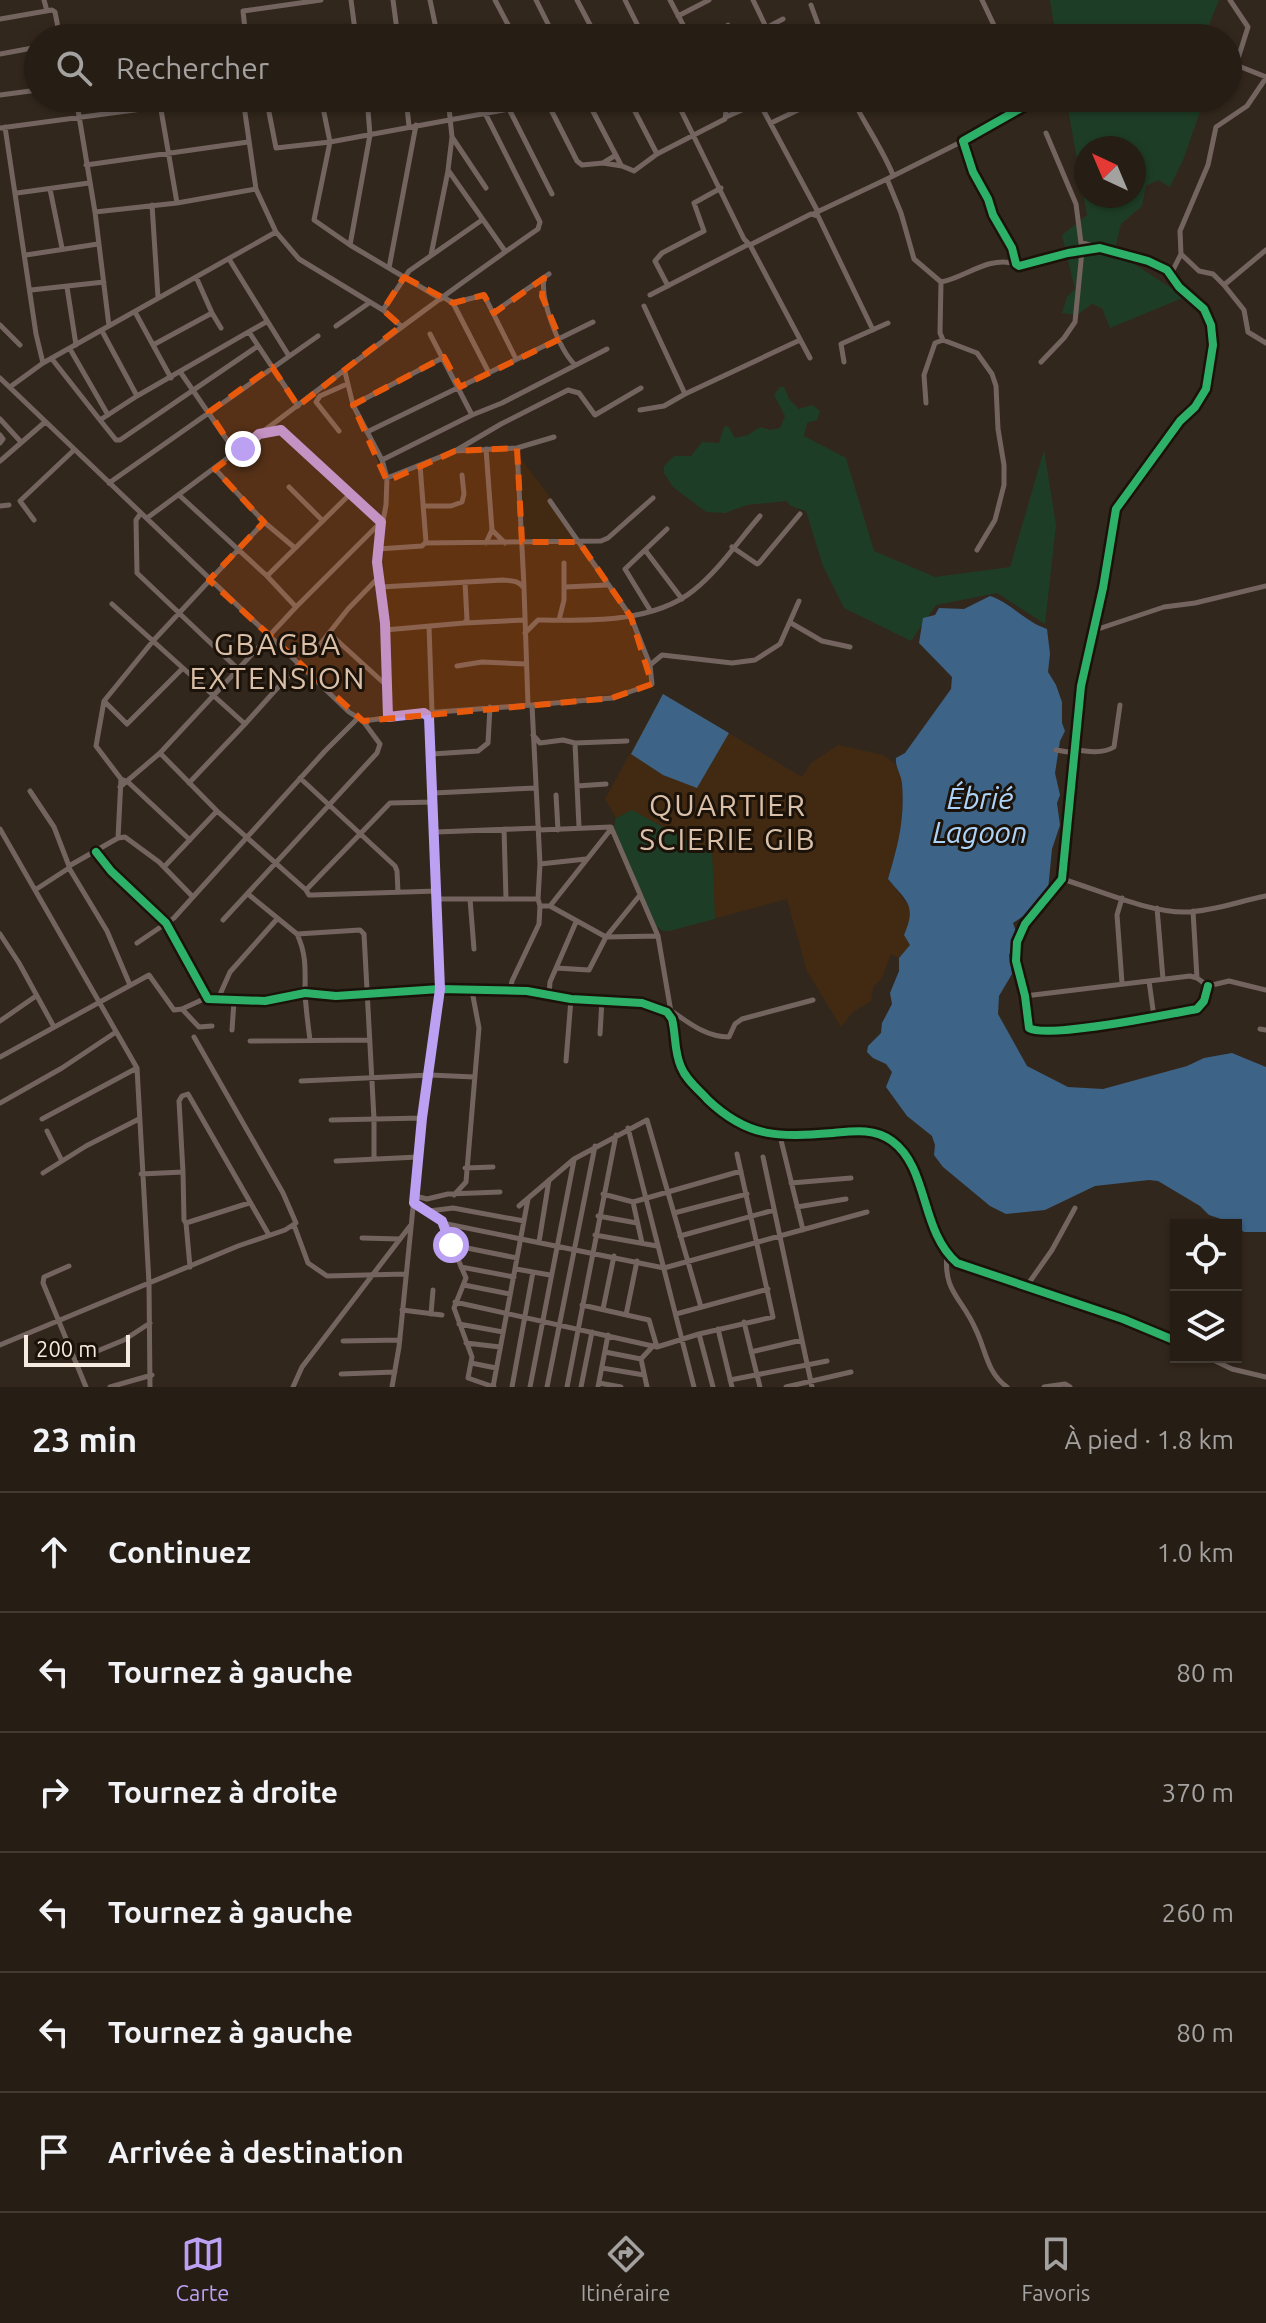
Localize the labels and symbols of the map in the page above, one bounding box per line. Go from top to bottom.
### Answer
north arrow [1074,136,1146,208]
route end [225,431,261,467]
district label: GBAGBA EXTENSION [190,627,366,695]
water label: Ébrié Lagoon [932,780,1028,849]
district label: QUARTIER SCIERIE GIB [639,788,817,856]
route start [433,1227,469,1263]
scale bar [24,1331,130,1367]

